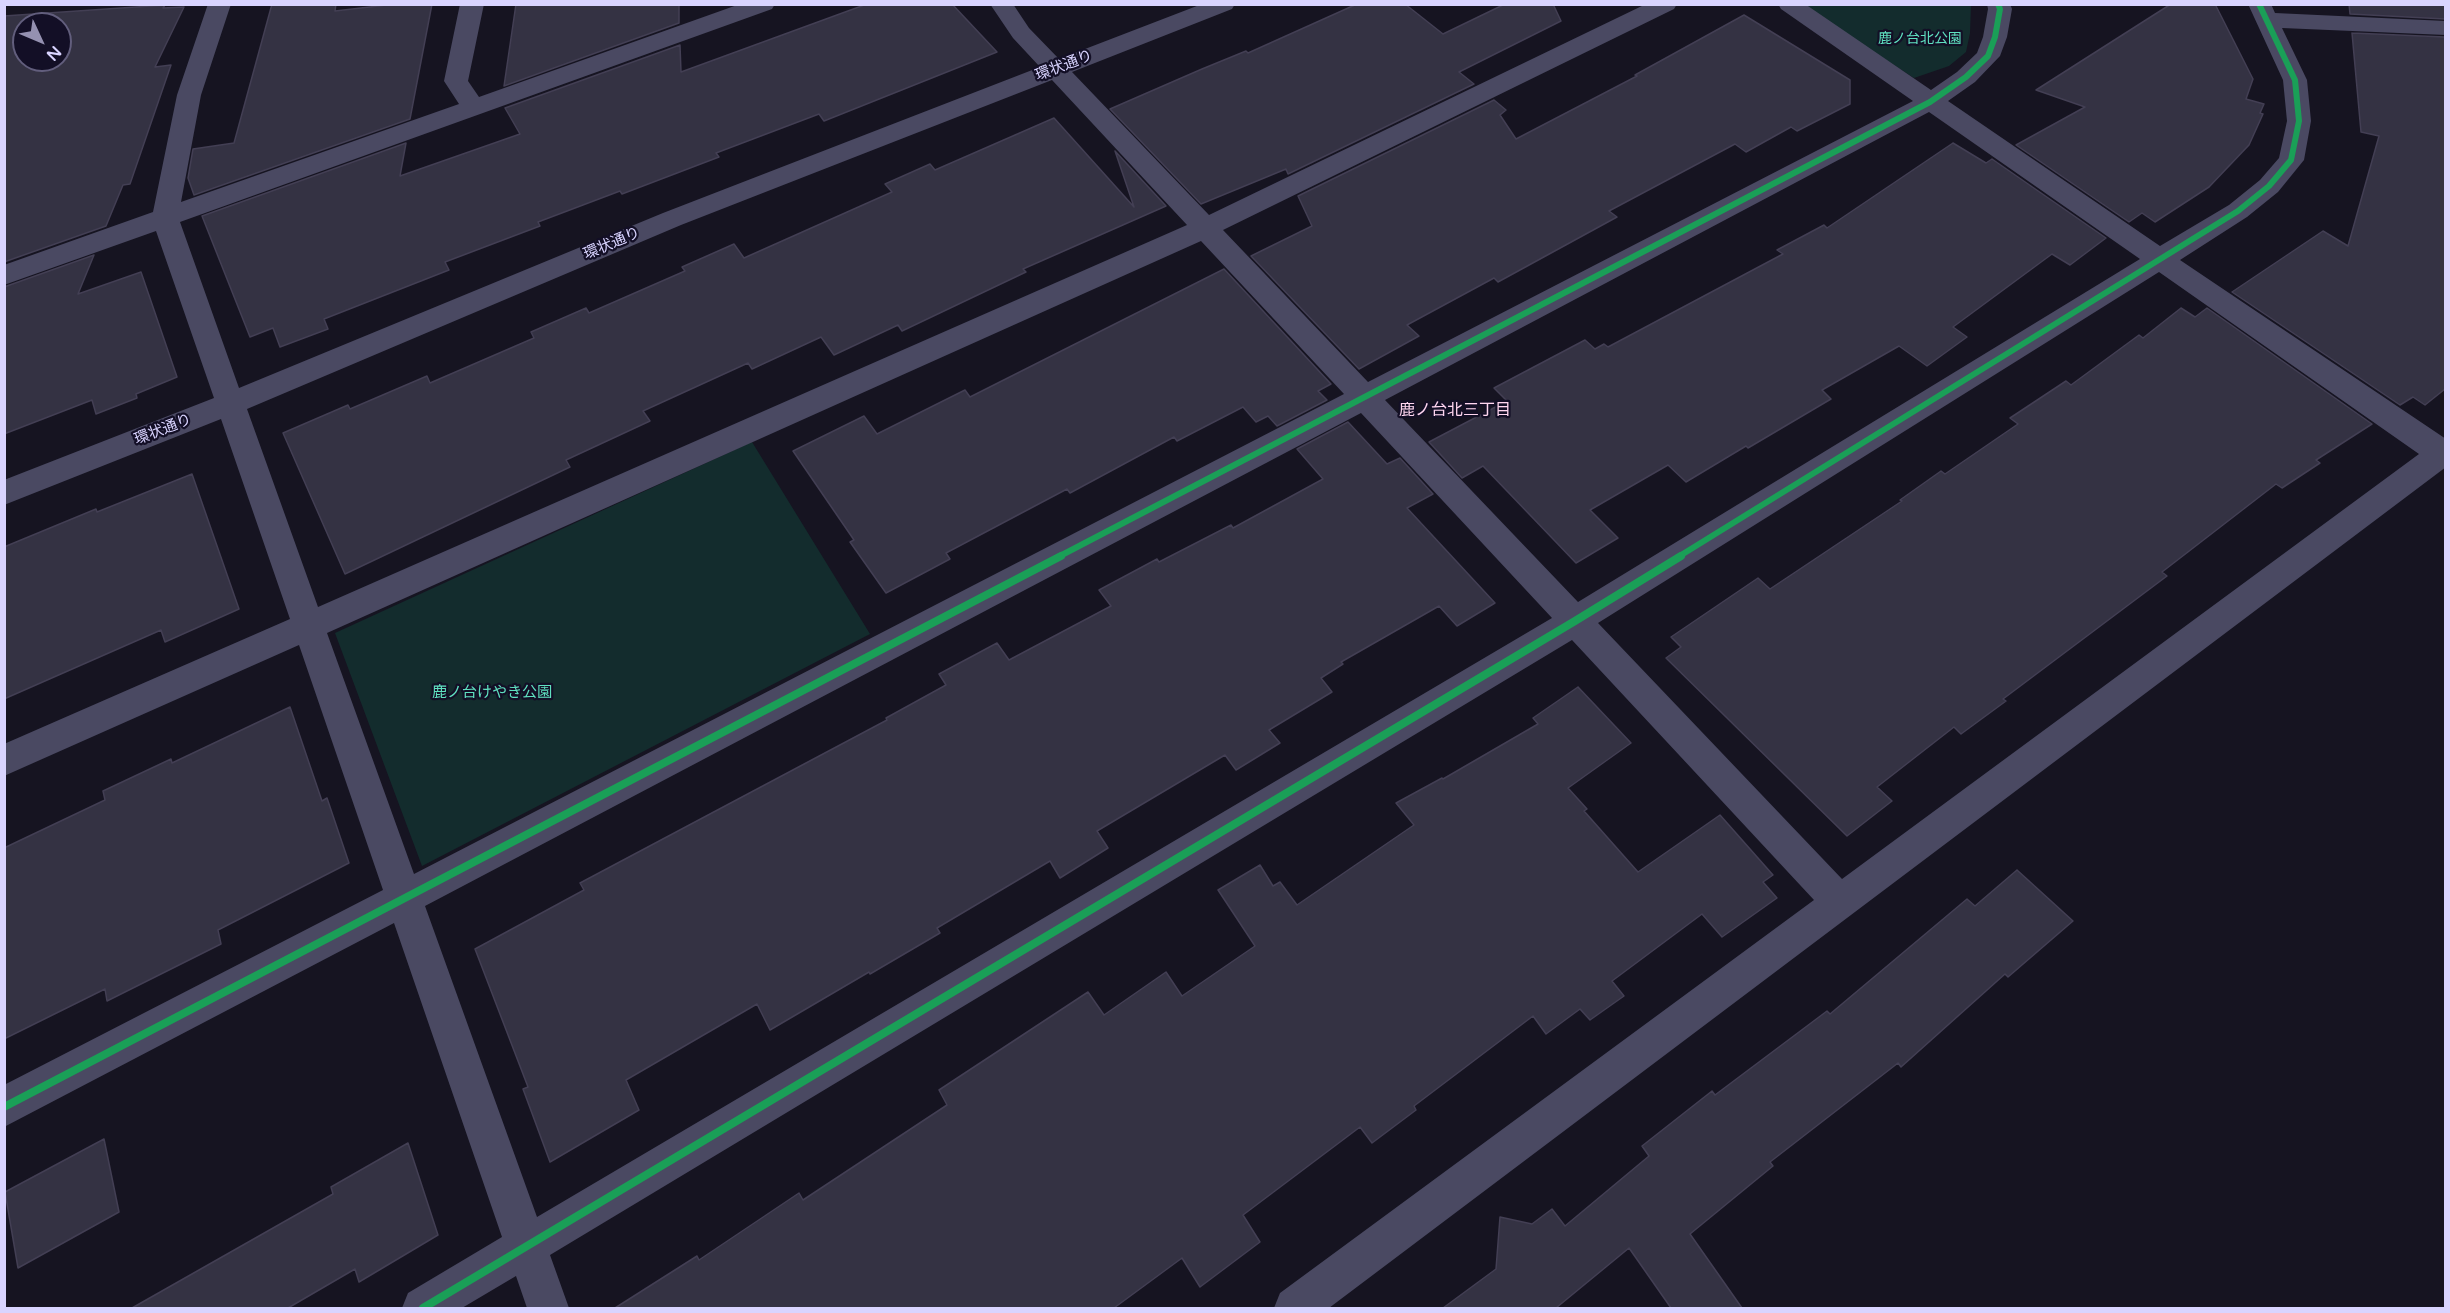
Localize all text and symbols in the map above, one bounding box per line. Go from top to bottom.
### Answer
north arrow [12,12,72,72]
park label: 鹿ノ台北公園 [1878,31,1962,47]
text: N [42,42,65,65]
street label: 環状通り [1033,47,1095,85]
street label: 環状通り [581,224,643,264]
district label: 鹿ノ台北三丁目 [1399,401,1511,421]
street label: 環状通り [132,411,194,449]
park label: 鹿ノ台けやき公園 [432,684,552,702]

